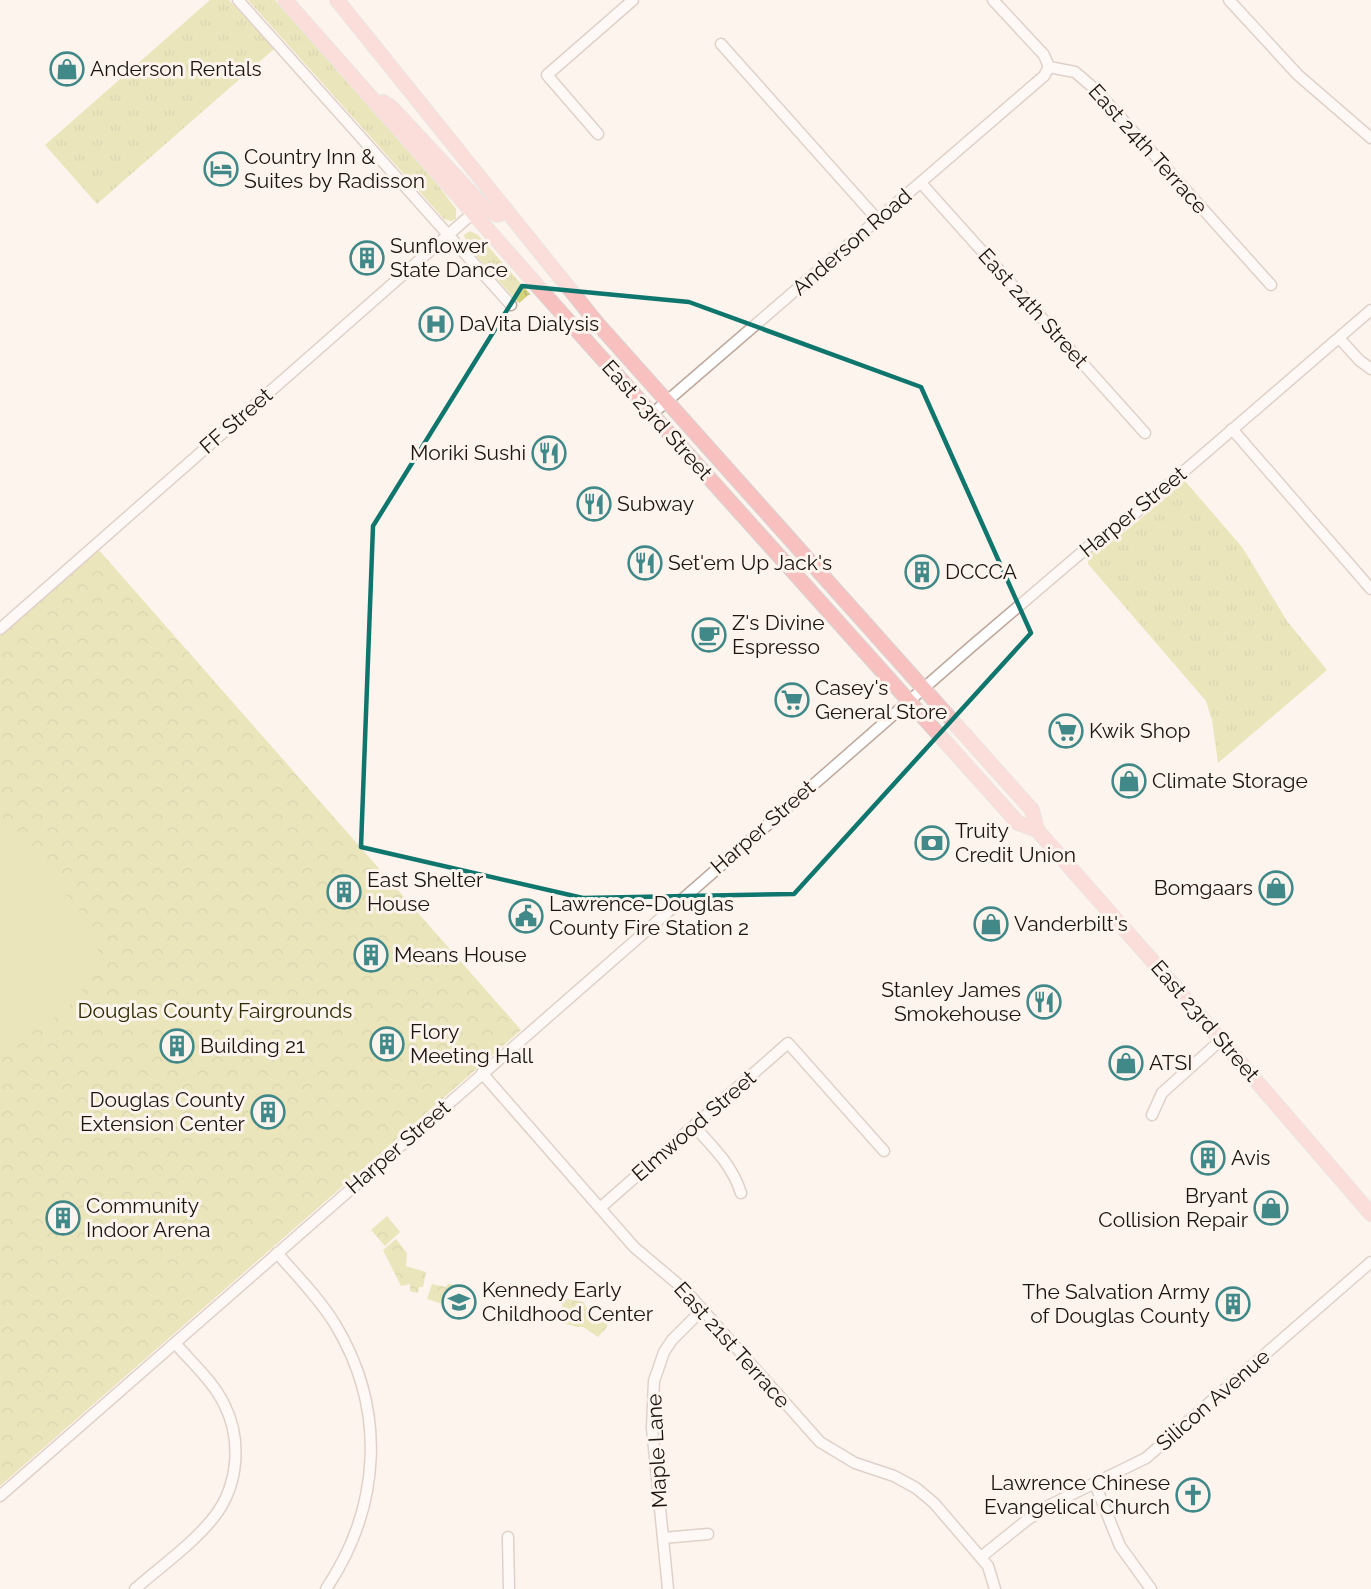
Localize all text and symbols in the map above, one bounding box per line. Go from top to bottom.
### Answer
shop icon: Anderson Rentals [49,51,85,87]
place label: Anderson Rentals [90,56,262,81]
street label: East 24th Terrace [1084,79,1213,219]
place label: Country Inn & Suites by Radisson [244,144,425,193]
hotel icon: Country Inn & Suites by Radisson [203,151,239,187]
street label: Anderson Road [787,183,916,300]
place label: Sunflower State Dance [390,233,508,282]
building icon: Sunflower State Dance [349,240,385,276]
street label: East 24th Street [973,243,1094,372]
hospital icon: DaVita Dialysis [418,306,454,342]
place label: DaVita Dialysis [459,311,599,336]
street label: East 23rd Street [597,355,718,485]
street label: FF Street [194,382,277,459]
restaurant icon: Moriki Sushi [531,435,567,471]
place label: Moriki Sushi [410,440,526,465]
street label: Harper Street [1074,461,1191,562]
restaurant icon: Subway [576,486,612,522]
place label: Subway [617,491,694,516]
restaurant icon: Set'em Up Jack's [627,545,663,581]
place label: Set'em Up Jack's [668,550,832,575]
building icon: DCCCA [904,554,940,590]
place label: DCCCA [945,559,1017,584]
place label: Z's Divine Espresso [732,610,825,659]
cafe icon: Z's Divine Espresso [691,617,727,653]
place label: Casey's General Store [815,675,947,724]
supermarket icon: Casey's General Store [774,682,810,718]
supermarket icon: Kwik Shop [1048,713,1084,749]
place label: Kwik Shop [1089,718,1190,743]
shop icon: Climate Storage [1111,763,1147,799]
place label: Climate Storage [1152,768,1308,793]
street label: Harper Street [705,775,820,879]
place label: Truity Credit Union [955,818,1076,867]
bank icon: Truity Credit Union [914,825,950,861]
place label: East Shelter House [367,867,484,916]
shop icon: Bomgaars [1258,870,1294,906]
building icon: East Shelter House [326,874,362,910]
place label: Bomgaars [1154,875,1253,900]
place label: Lawrence-Douglas County Fire Station 2 [549,891,749,940]
public building icon: Lawrence-Douglas County Fire Station 2 [508,898,544,934]
shop icon: Vanderbilt's [973,906,1009,942]
place label: Vanderbilt's [1014,911,1128,936]
building icon: Means House [353,937,389,973]
place label: Means House [394,942,527,967]
street label: East 23rd Street [1146,955,1265,1086]
place label: Stanley James Smokehouse [881,977,1021,1026]
restaurant icon: Stanley James Smokehouse [1026,984,1062,1020]
park label: Douglas County Fairgrounds [78,998,352,1023]
place label: Flory Meeting Hall [410,1019,534,1068]
building icon: Flory Meeting Hall [369,1026,405,1062]
building icon: Building 21 [159,1028,195,1064]
place label: Building 21 [200,1033,305,1058]
shop icon: ATSI [1108,1045,1144,1081]
place label: ATSI [1149,1050,1193,1075]
street label: Elmwood Street [627,1065,761,1186]
place label: Douglas County Extension Center [80,1087,246,1136]
building icon: Douglas County Extension Center [250,1094,286,1130]
street label: Harper Street [340,1095,455,1199]
building icon: Avis [1190,1140,1226,1176]
place label: Avis [1231,1145,1270,1170]
place label: Bryant Collision Repair [1098,1183,1249,1232]
shop icon: Bryant Collision Repair [1253,1190,1289,1226]
place label: Community Indoor Arena [86,1193,210,1242]
building icon: Community Indoor Arena [45,1200,81,1236]
street label: East 21st Terrace [669,1276,796,1413]
place label: Kennedy Early Childhood Center [482,1277,654,1326]
place label: The Salvation Army of Douglas County [1022,1279,1210,1328]
school or university icon: Kennedy Early Childhood Center [441,1284,477,1320]
building icon: The Salvation Army of Douglas County [1215,1286,1251,1322]
street label: Silicon Avenue [1151,1344,1275,1456]
street label: Maple Lane [641,1393,672,1509]
place label: Lawrence Chinese Evangelical Church [984,1470,1170,1519]
church icon: Lawrence Chinese Evangelical Church [1175,1477,1211,1513]

